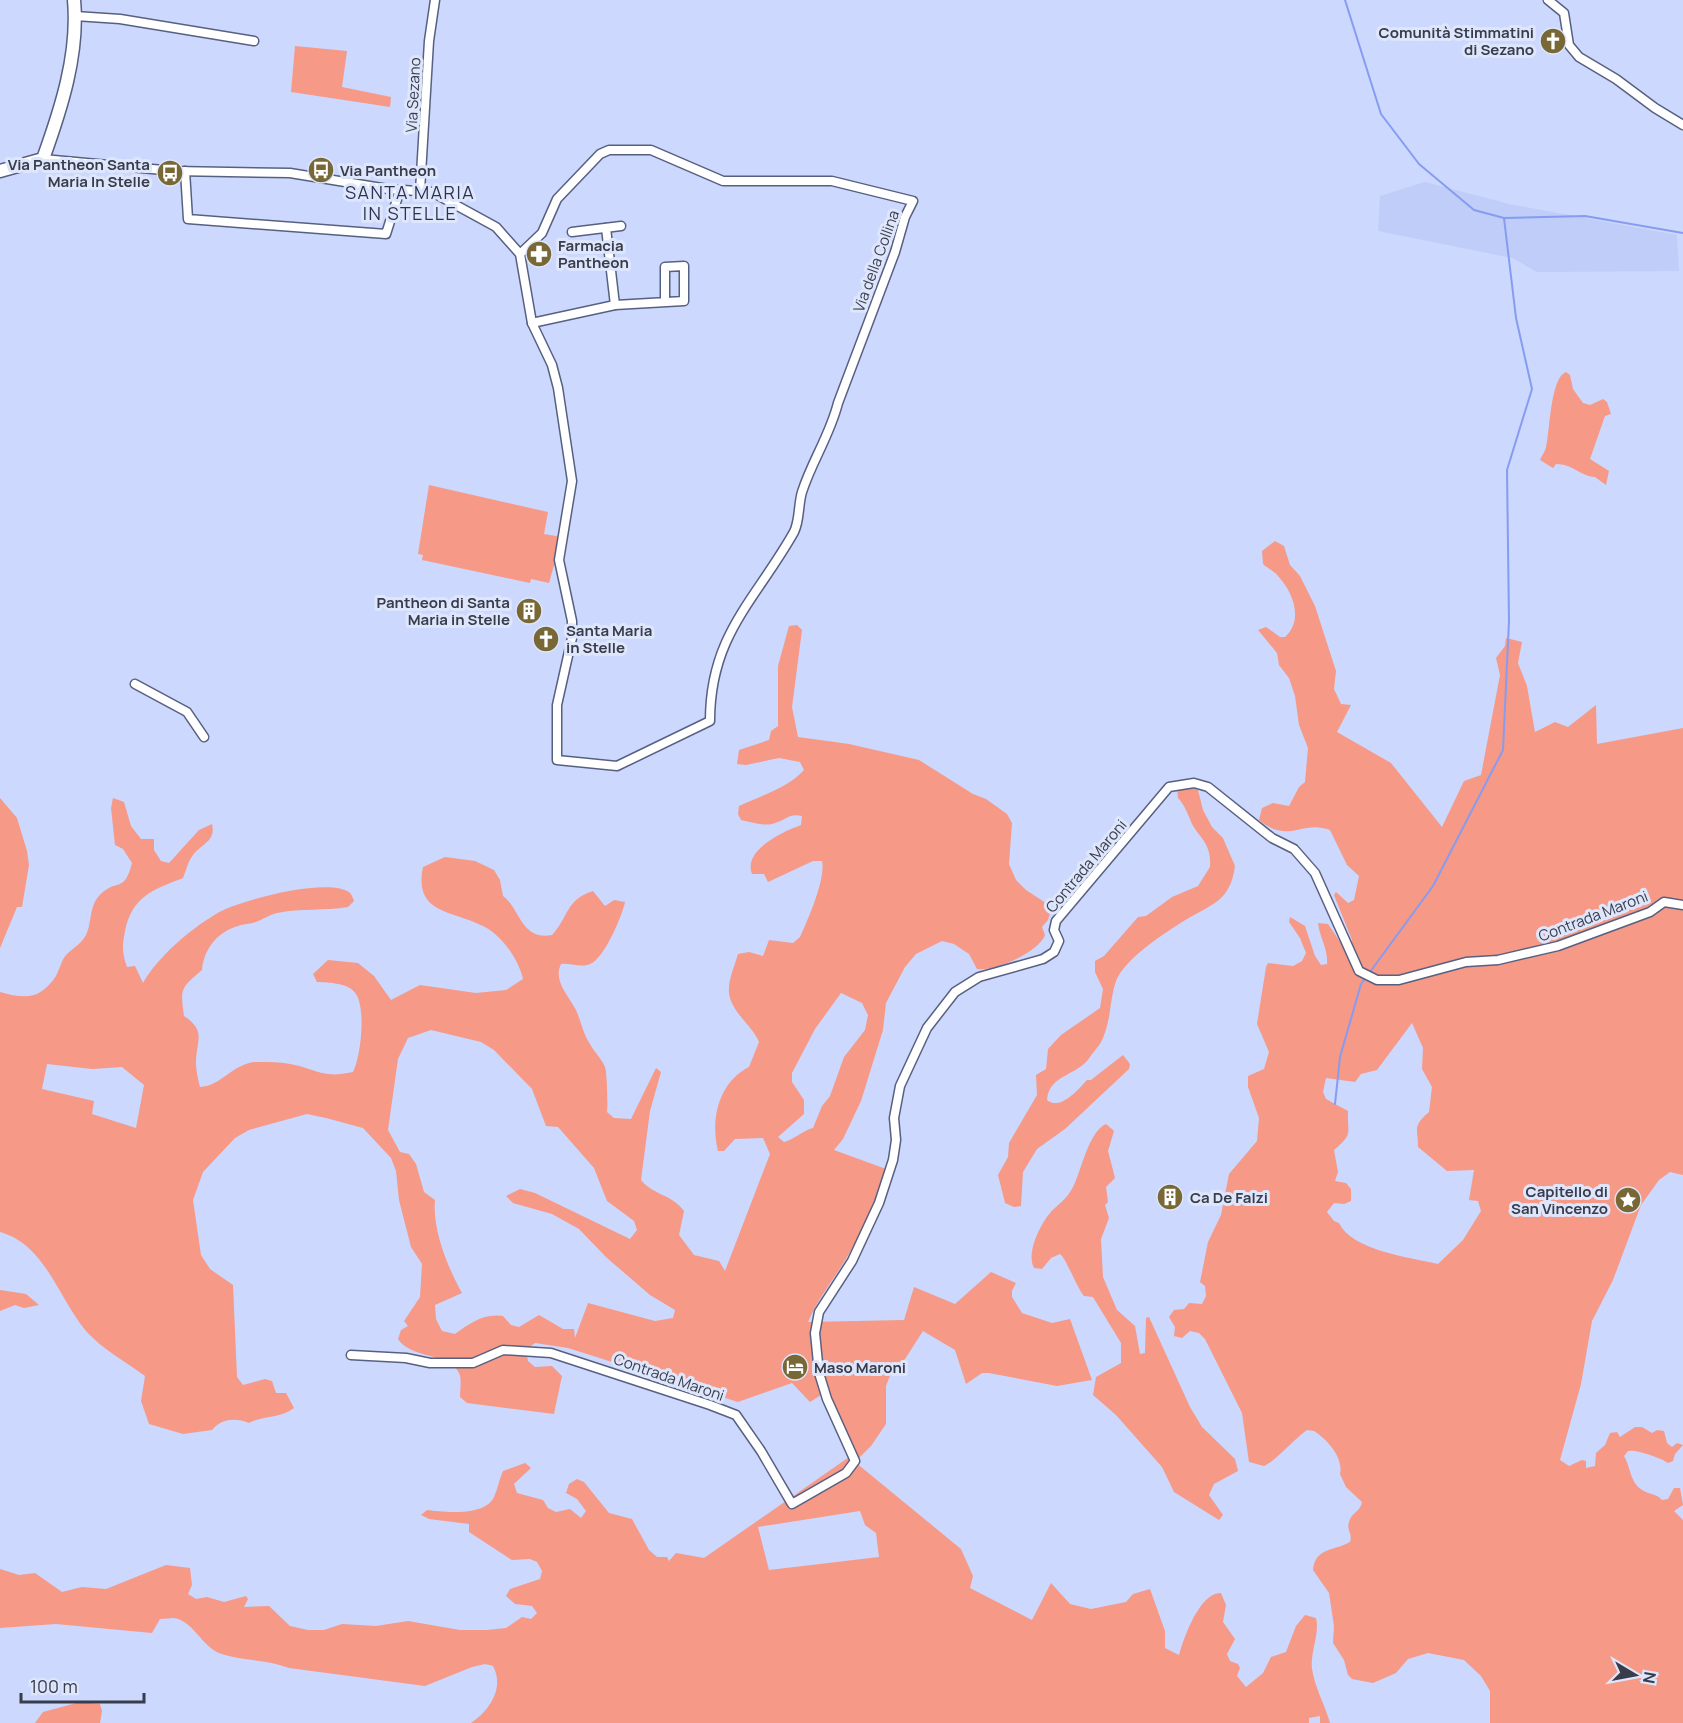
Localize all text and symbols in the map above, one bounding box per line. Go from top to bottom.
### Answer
place label: Comunità Stimmatini di Sezano [1379,22,1534,60]
church icon: Comunità Stimmatini di Sezano [1538,26,1568,56]
street label: Via Sezano [401,57,425,133]
place label: Via Pantheon Santa Maria In Stelle [8,154,150,192]
bus stop icon: Via Pantheon [306,155,336,185]
bus stop icon: Via Pantheon Santa Maria In Stelle [155,158,185,188]
place label: Via Pantheon [340,160,436,181]
district label: SANTA MARIA IN STELLE [345,180,475,225]
street label: Via della Collina [848,207,904,315]
place label: Farmacia Pantheon [558,235,629,273]
pharmacy icon: Farmacia Pantheon [524,239,554,269]
place label: Pantheon di Santa Maria in Stelle [377,592,510,630]
building icon: Pantheon di Santa Maria in Stelle [514,596,544,626]
place label: Santa Maria in Stelle [566,620,652,658]
church icon: Santa Maria in Stelle [531,624,561,654]
street label: Contrada Maroni [1041,815,1131,917]
street label: Contrada Maroni [1535,885,1651,947]
place label: Capitello di San Vincenzo [1511,1181,1608,1219]
building icon: Ca De Falzi [1155,1182,1185,1212]
place icon: Capitello di San Vincenzo [1613,1185,1643,1215]
place label: Ca De Falzi [1190,1187,1268,1208]
street label: Contrada Maroni [611,1348,727,1406]
hotel icon: Maso Maroni [780,1352,810,1382]
place label: Maso Maroni [814,1357,906,1378]
north arrow [1605,1645,1665,1705]
scale bar [21,1666,144,1704]
text: N [1638,1670,1662,1685]
text: 100 m [30,1674,78,1698]

